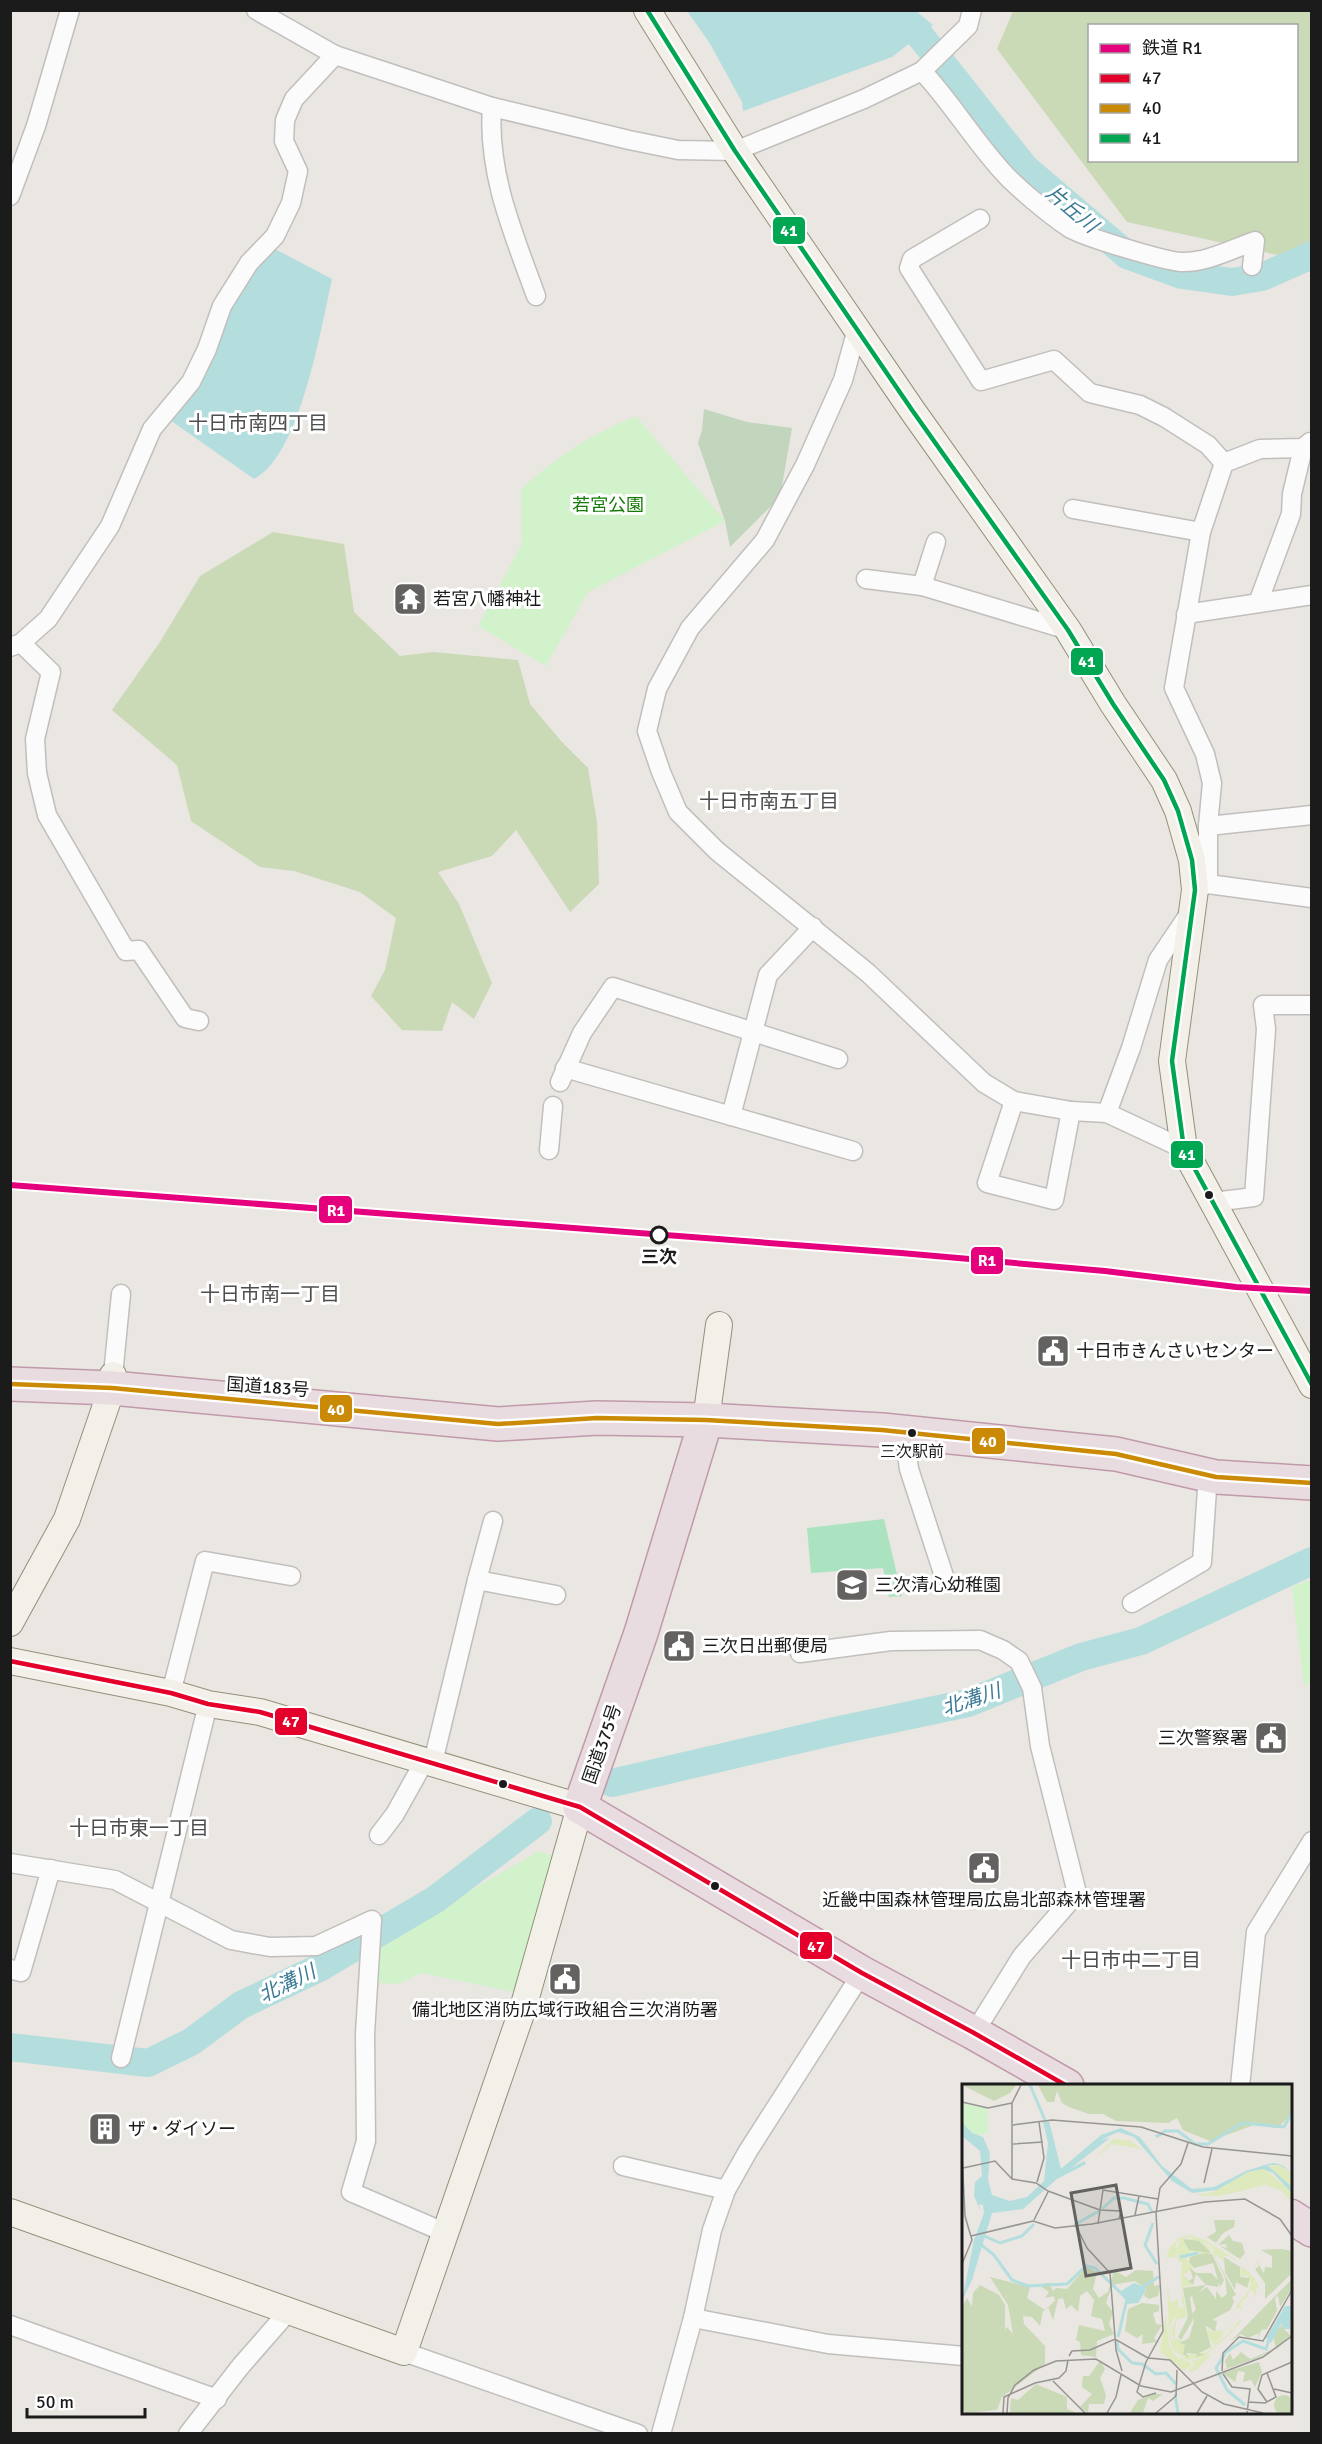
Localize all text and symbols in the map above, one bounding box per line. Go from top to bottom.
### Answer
legend [1088,24,1298,162]
text: 鉄道 R1 [1142,37,1203,59]
text: 47 [1142,67,1161,89]
text: 40 [1142,97,1161,119]
text: 41 [1142,127,1161,149]
water label: 片丘川 [1041,181,1104,240]
line badge: 41 [772,216,806,245]
text: 41 [780,221,798,241]
district label: 十日市南四丁目 [188,411,328,436]
park label: 若宮公園 [572,494,644,516]
temple icon: 若宮八幡神社 [392,581,428,617]
place label: 若宮八幡神社 [433,588,541,610]
line badge: 41 [1070,647,1104,676]
text: 41 [1078,652,1096,672]
district label: 十日市南五丁目 [699,789,839,814]
line badge: 41 [1170,1140,1204,1169]
text: 41 [1178,1145,1196,1165]
unlabelled marker [1203,1189,1215,1201]
line badge: R1 [318,1195,353,1224]
text: R1 [327,1201,346,1221]
marker: 三次 [650,1226,668,1244]
place label: 三次 [641,1246,677,1268]
line badge: R1 [970,1246,1004,1275]
text: R1 [978,1251,997,1271]
district label: 十日市南一丁目 [200,1282,340,1307]
public building icon: 十日市きんさいセンター [1035,1333,1071,1369]
place label: 十日市きんさいセンター [1076,1340,1274,1362]
street label: 国道183号 [226,1373,310,1401]
line badge: 40 [319,1394,353,1423]
text: 40 [327,1400,345,1420]
marker: 三次駅前 [906,1427,918,1439]
line badge: 40 [971,1427,1006,1455]
text: 40 [979,1432,997,1452]
place label: 三次駅前 [880,1442,944,1462]
school or university icon: 三次清心幼稚園 [834,1567,870,1603]
place label: 三次清心幼稚園 [875,1574,1001,1596]
public building icon: 三次日出郵便局 [661,1628,697,1664]
place label: 三次日出郵便局 [702,1635,828,1657]
water label: 北溝川 [939,1678,1005,1721]
street label: 国道375号 [578,1701,626,1787]
line badge: 47 [274,1707,308,1736]
text: 47 [282,1712,300,1732]
public building icon: 三次警察署 [1253,1720,1289,1756]
place label: 三次警察署 [1158,1727,1248,1749]
unlabelled marker [497,1778,509,1790]
district label: 十日市東一丁目 [69,1816,209,1841]
public building icon: 近畿中国森林管理局広島北部森林管理署 [966,1850,1002,1886]
unlabelled marker [709,1880,721,1892]
place label: 近畿中国森林管理局広島北部森林管理署 [822,1889,1146,1911]
line badge: 47 [799,1931,833,1960]
text: 47 [807,1937,825,1957]
district label: 十日市中二丁目 [1061,1948,1201,1973]
water label: 北溝川 [255,1958,321,2008]
public building icon: 備北地区消防広域行政組合三次消防署 [547,1961,583,1997]
place label: 備北地区消防広域行政組合三次消防署 [412,1999,718,2021]
inset map [962,2084,1292,2414]
building icon: ザ・ダイソー [87,2111,123,2147]
place label: ザ・ダイソー [128,2118,236,2140]
scale bar [27,2381,146,2419]
text: 50 m [36,2391,74,2413]

